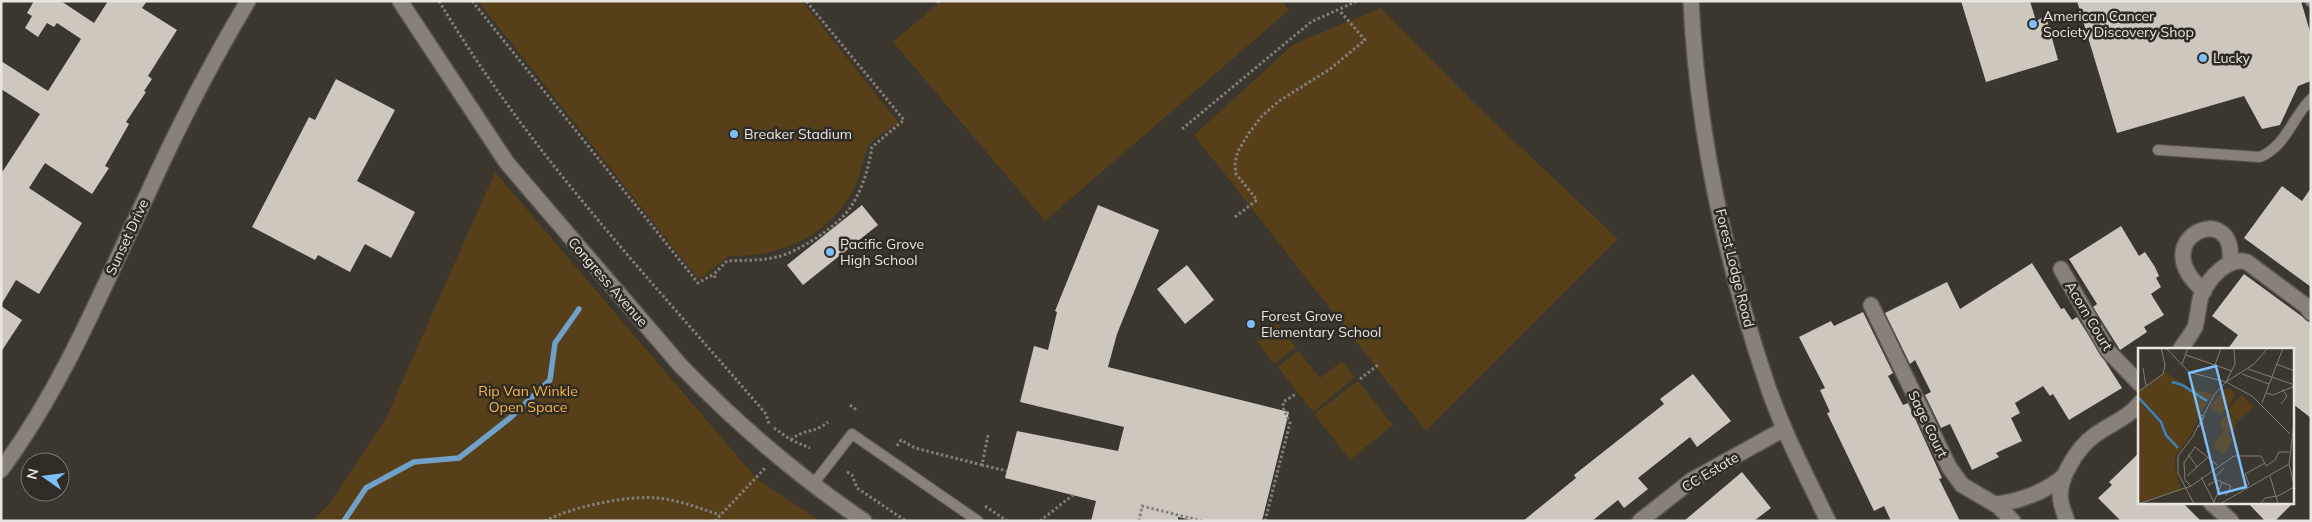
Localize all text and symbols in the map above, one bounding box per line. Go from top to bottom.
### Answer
place label: American Cancer Society Discovery Shop [2043,7,2194,41]
marker: American Cancer Society Discovery Shop [2027,18,2039,30]
place label: Lucky [2213,49,2250,67]
marker: Lucky [2197,52,2209,64]
place label: Breaker Stadium [744,125,852,143]
marker: Breaker Stadium [728,128,740,140]
street label: Sunset Drive [102,196,152,278]
street label: Forest Lodge Road [1712,207,1758,329]
street label: Congress Avenue [564,234,652,330]
place label: Pacific Grove High School [840,235,924,269]
marker: Pacific Grove High School [824,246,836,258]
street label: Acorn Court [2061,278,2117,354]
place label: Forest Grove Elementary School [1261,307,1381,341]
marker: Forest Grove Elementary School [1245,318,1257,330]
inset map [2138,348,2294,504]
park label: Rip Van Winkle Open Space [478,382,578,416]
street label: Sage Court [1904,388,1952,461]
street label: CC Estate [1678,448,1742,496]
north arrow [20,452,70,502]
text: N [22,467,42,481]

